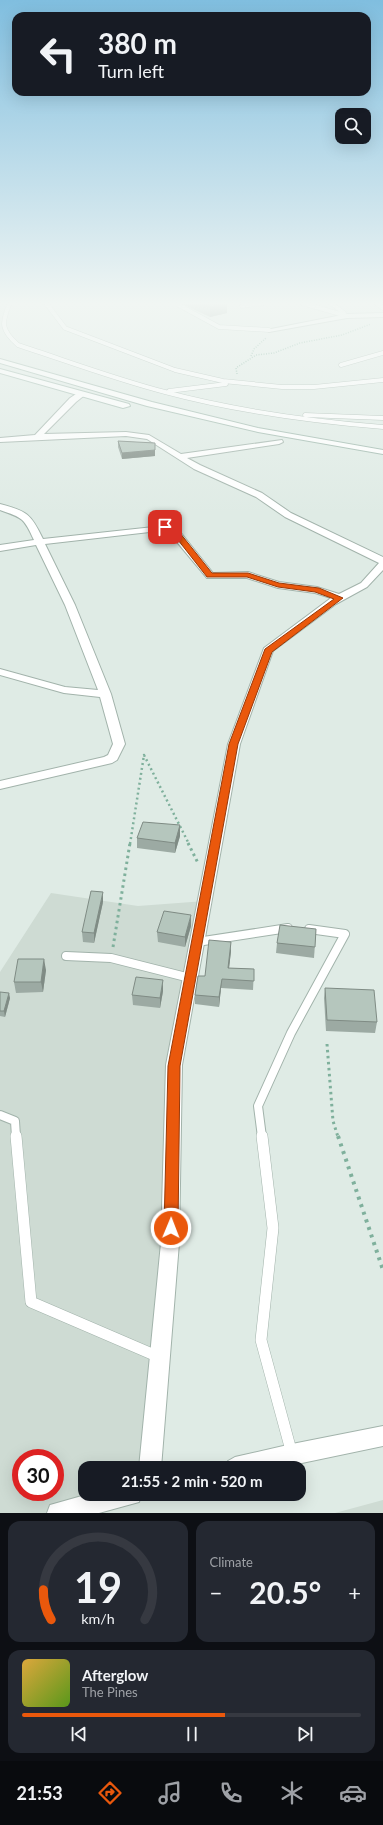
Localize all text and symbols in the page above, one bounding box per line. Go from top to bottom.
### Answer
text: 380 m [98,26,177,60]
icon: left [32,28,84,80]
text: Turn left [98,60,164,82]
map controls [335,108,371,144]
button: search [335,108,371,144]
pin [148,510,182,544]
icon: arrive [154,516,176,538]
position arrow [150,1207,192,1249]
speed limit sign: 30 [12,1449,64,1501]
text: 21:55 · 2 min · 520 m [122,1472,262,1490]
text: Climate [210,1554,253,1570]
text: 19 [74,1561,122,1611]
text: 20.5° [249,1574,321,1610]
text: − [210,1579,222,1606]
text: + [348,1579,361,1606]
text: km/h [81,1609,114,1626]
text: Afterglow [82,1666,148,1684]
text: The Pines [82,1684,138,1700]
icon: previous [68,1723,90,1745]
icon: pause [181,1723,203,1745]
icon: next [294,1723,316,1745]
icon: directions [96,1779,124,1807]
icon: music [156,1779,184,1807]
icon: phone [217,1779,245,1807]
icon: climate [278,1779,306,1807]
icon: car [339,1779,367,1807]
text: 21:53 [16,1782,63,1804]

